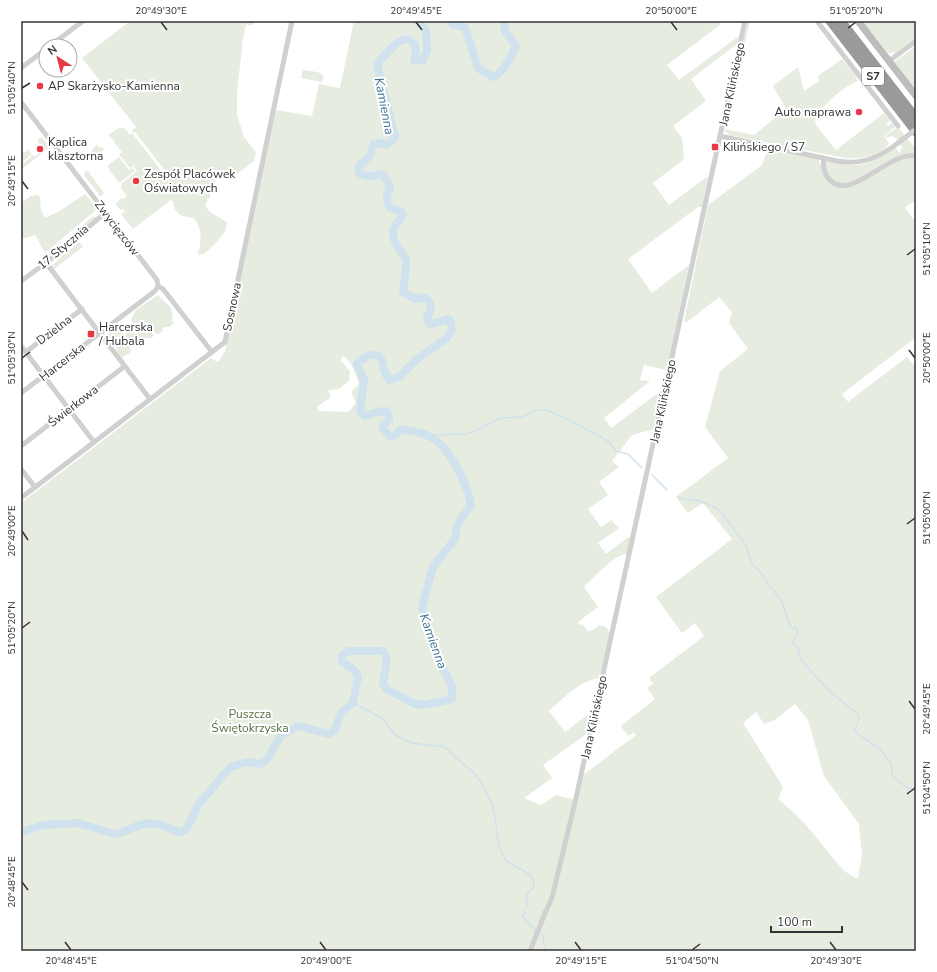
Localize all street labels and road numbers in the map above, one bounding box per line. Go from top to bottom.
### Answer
street label: Jana Kilińskiego [715,41,749,128]
road number: S7 [862,67,884,85]
street label: Zwycięzców [91,197,143,259]
street label: 17 Stycznia [34,221,92,273]
street label: Sosnowa [219,281,245,333]
street label: Dzielna [33,311,75,349]
street label: Harcerska [36,339,88,385]
street label: Jana Kilińskiego [646,358,680,445]
street label: Świerkowa [45,381,101,431]
street label: Jana Kilińskiego [577,674,611,761]

